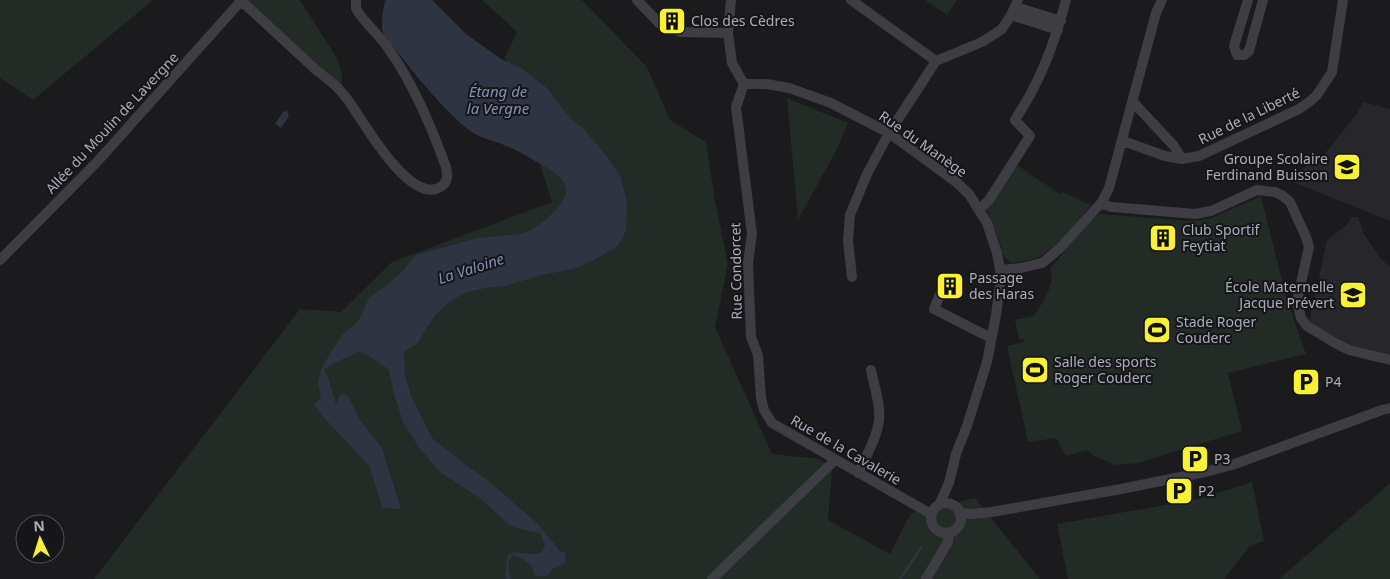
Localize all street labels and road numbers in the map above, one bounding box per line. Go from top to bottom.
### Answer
street label: Allée du Moulin de Lavergne [41,48,182,198]
street label: Rue de la Liberté [1195,83,1303,148]
street label: Rue du Manège [875,106,971,181]
street label: Rue Condorcet [725,222,746,320]
street label: Rue de la Cavalerie [788,410,905,489]

